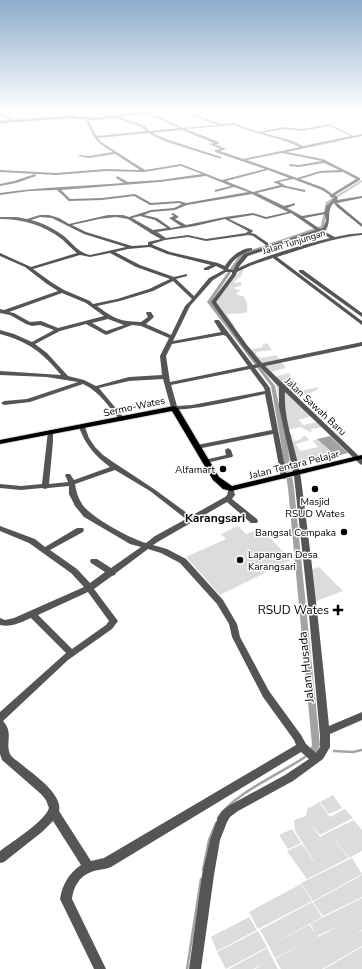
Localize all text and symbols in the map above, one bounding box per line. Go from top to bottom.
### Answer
street label: Jalan Tunjungan [260,227,327,258]
street label: Jalan Sawah Baru [281,374,349,439]
street label: Sermo-Wates [102,394,166,420]
street label: Jalan Tentara Pelajar [247,447,341,483]
place label: Alfamart [175,463,215,477]
marker: Alfamart [218,464,228,474]
marker: Masjid RSUD Wates [310,484,320,494]
place label: Masjid RSUD Wates [285,495,345,521]
district label: Karangsari [185,510,245,526]
place label: Bangsal Cempaka [255,526,336,540]
marker: Bangsal Cempaka [339,527,349,537]
place label: Lapangan Desa Karangsari [248,548,318,574]
marker: Lapangan Desa Karangsari [235,555,245,565]
place label: RSUD Wates [258,602,329,618]
marker: RSUD Wates [332,604,344,616]
street label: Jalan Husada [294,631,318,704]

